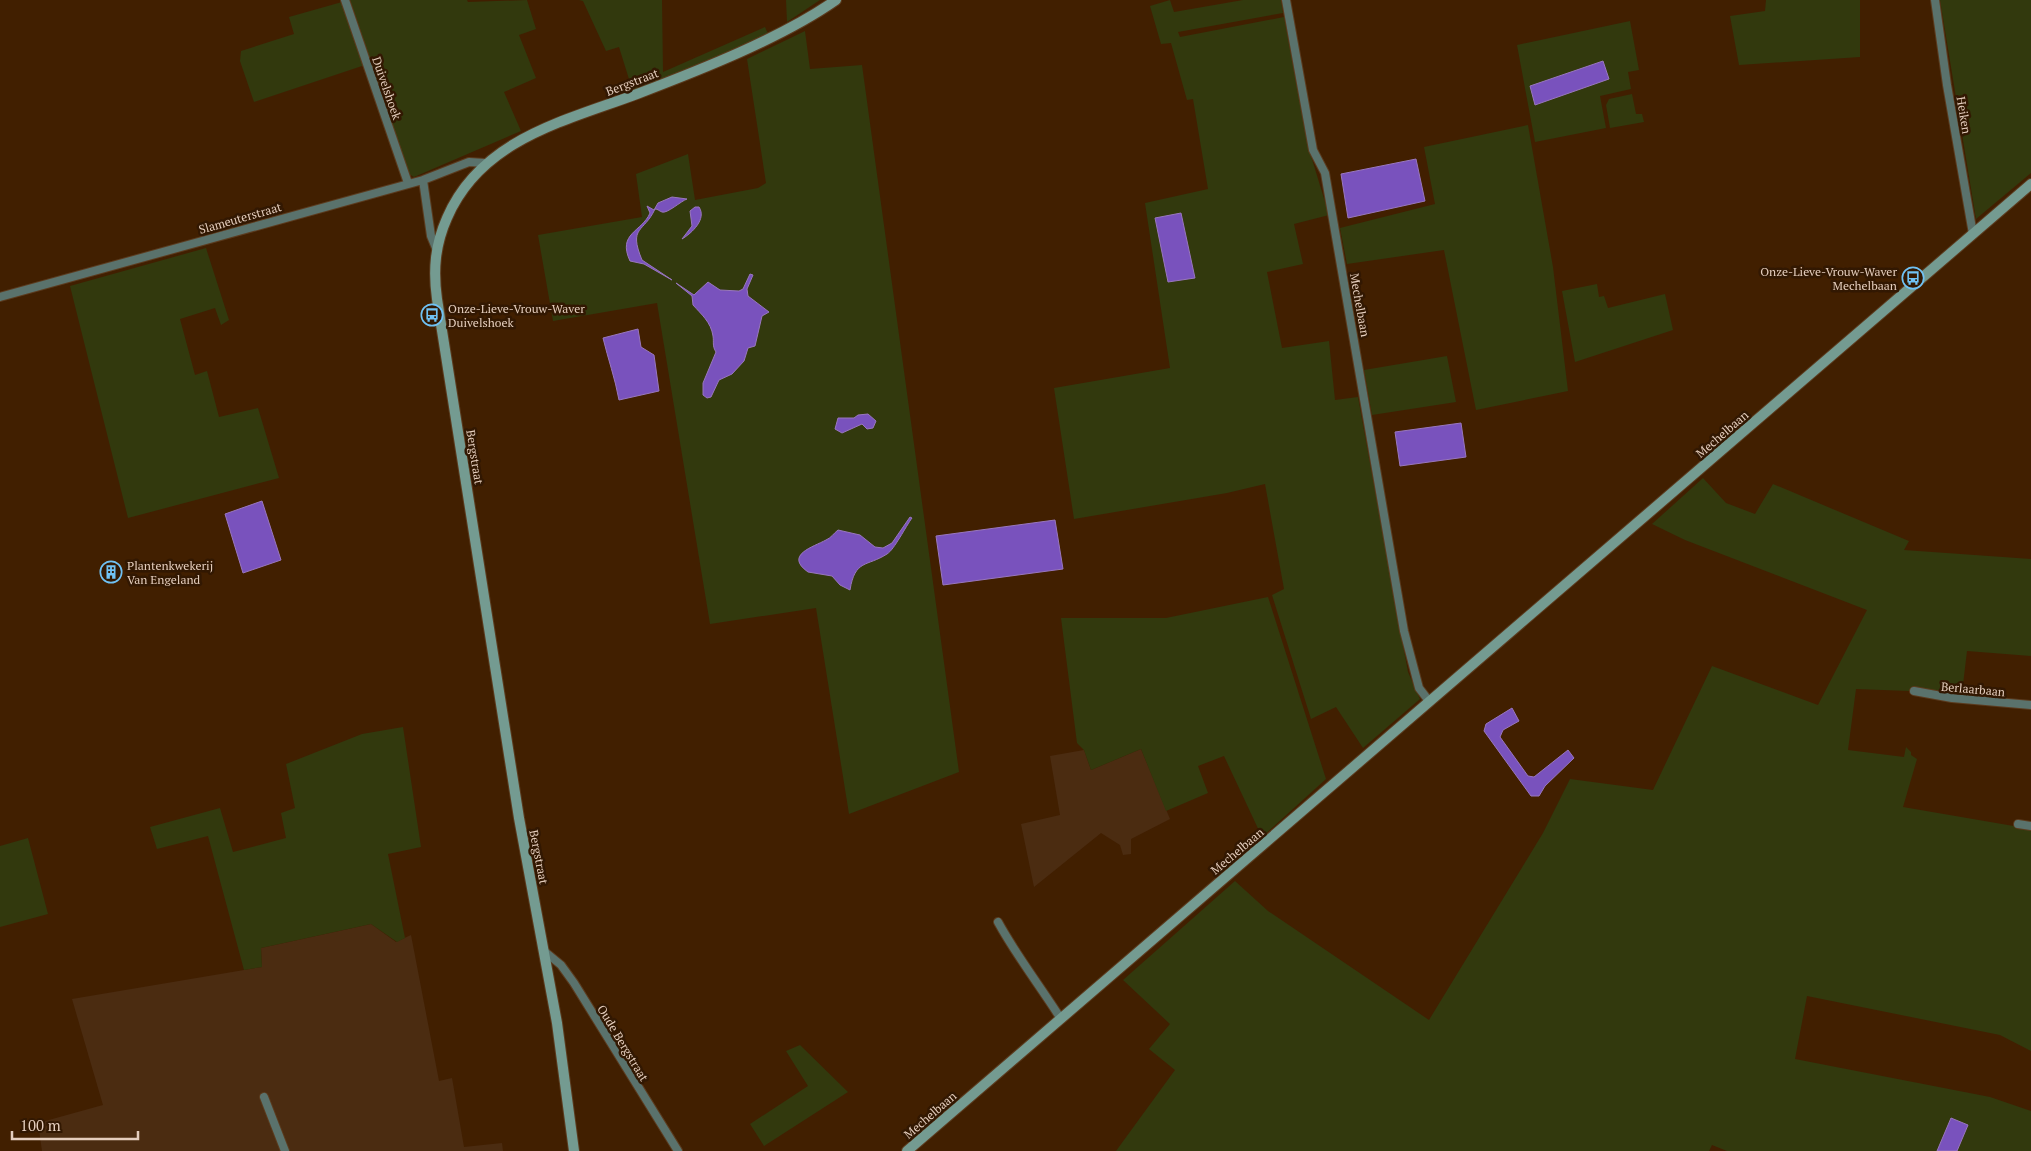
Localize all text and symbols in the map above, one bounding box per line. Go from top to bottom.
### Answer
street label: Duivelshoek [369,55,405,122]
street label: Bergstraat [604,65,661,99]
street label: Heiken [1954,95,1974,135]
street label: Slameuterstraat [197,199,284,237]
place label: Onze-Lieve-Vrouw-Waver Mechelbaan [1760,264,1897,293]
bus stop icon: Onze-Lieve-Vrouw-Waver Mechelbaan [1901,266,1925,290]
street label: Mechelbaan [1347,272,1373,338]
place label: Onze-Lieve-Vrouw-Waver Duivelshoek [448,301,585,330]
bus stop icon: Onze-Lieve-Vrouw-Waver Duivelshoek [420,303,444,327]
street label: Mechelbaan [1693,407,1751,461]
street label: Bergstraat [463,429,487,486]
place label: Plantenkwekerij Van Engeland [127,558,213,587]
building icon: Plantenkwekerij Van Engeland [99,560,123,584]
street label: Berlaarbaan [1940,679,2006,699]
street label: Mechelbaan [1207,825,1267,877]
street label: Bergstraat [526,828,552,886]
street label: Oude Bergstraat [594,1002,652,1084]
street label: Mechelbaan [901,1088,959,1142]
scale bar [12,1108,139,1140]
text: 100 m [20,1115,61,1135]

